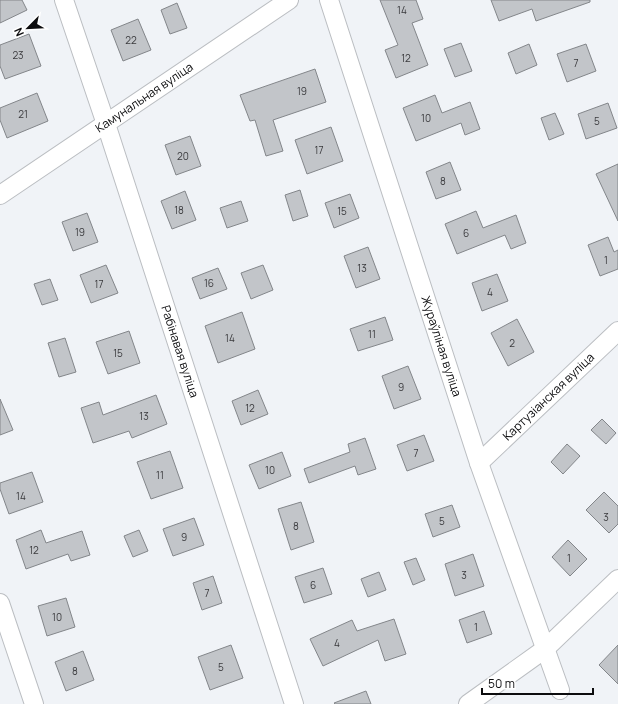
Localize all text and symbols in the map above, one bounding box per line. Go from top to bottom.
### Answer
house number: 14 [397,3,407,17]
north arrow [8,8,48,48]
text: N [10,26,27,39]
house number: 22 [125,33,137,47]
house number: 23 [12,48,24,62]
house number: 12 [401,51,411,65]
house number: 7 [573,56,579,70]
street label: Камунальная вуліца [92,58,196,136]
house number: 19 [297,84,307,98]
house number: 21 [18,107,28,121]
house number: 10 [421,111,431,125]
house number: 5 [594,114,600,128]
house number: 17 [315,143,323,157]
house number: 20 [177,149,189,163]
house number: 8 [440,174,446,188]
house number: 18 [174,203,184,217]
house number: 15 [337,204,347,218]
house number: 19 [75,225,85,239]
house number: 6 [463,226,469,240]
house number: 1 [604,253,608,267]
house number: 13 [357,261,367,275]
house number: 16 [204,276,214,290]
house number: 17 [95,277,103,291]
house number: 4 [487,285,493,299]
street label: Жураўліная вуліца [417,294,466,399]
street label: Рабінавая вуліца [157,303,203,400]
house number: 11 [368,327,376,341]
house number: 14 [225,331,235,345]
house number: 2 [509,336,515,350]
house number: 15 [113,346,123,360]
street label: Картузіанская вуліца [499,349,598,444]
house number: 9 [398,380,404,394]
house number: 12 [245,401,255,415]
house number: 13 [139,409,149,423]
house number: 7 [413,446,419,460]
house number: 10 [265,463,275,477]
house number: 11 [156,468,164,482]
house number: 14 [16,489,26,503]
house number: 3 [603,510,609,524]
house number: 5 [439,514,445,528]
house number: 8 [293,519,299,533]
house number: 9 [181,530,187,544]
house number: 12 [29,543,39,557]
house number: 1 [567,551,571,565]
house number: 3 [461,568,467,582]
house number: 6 [310,578,316,592]
house number: 7 [204,586,210,600]
house number: 10 [52,610,62,624]
house number: 1 [474,620,478,634]
house number: 4 [334,636,340,650]
house number: 5 [218,660,224,674]
house number: 8 [72,664,78,678]
scale bar [482,670,593,696]
text: 50 m [488,675,515,692]

